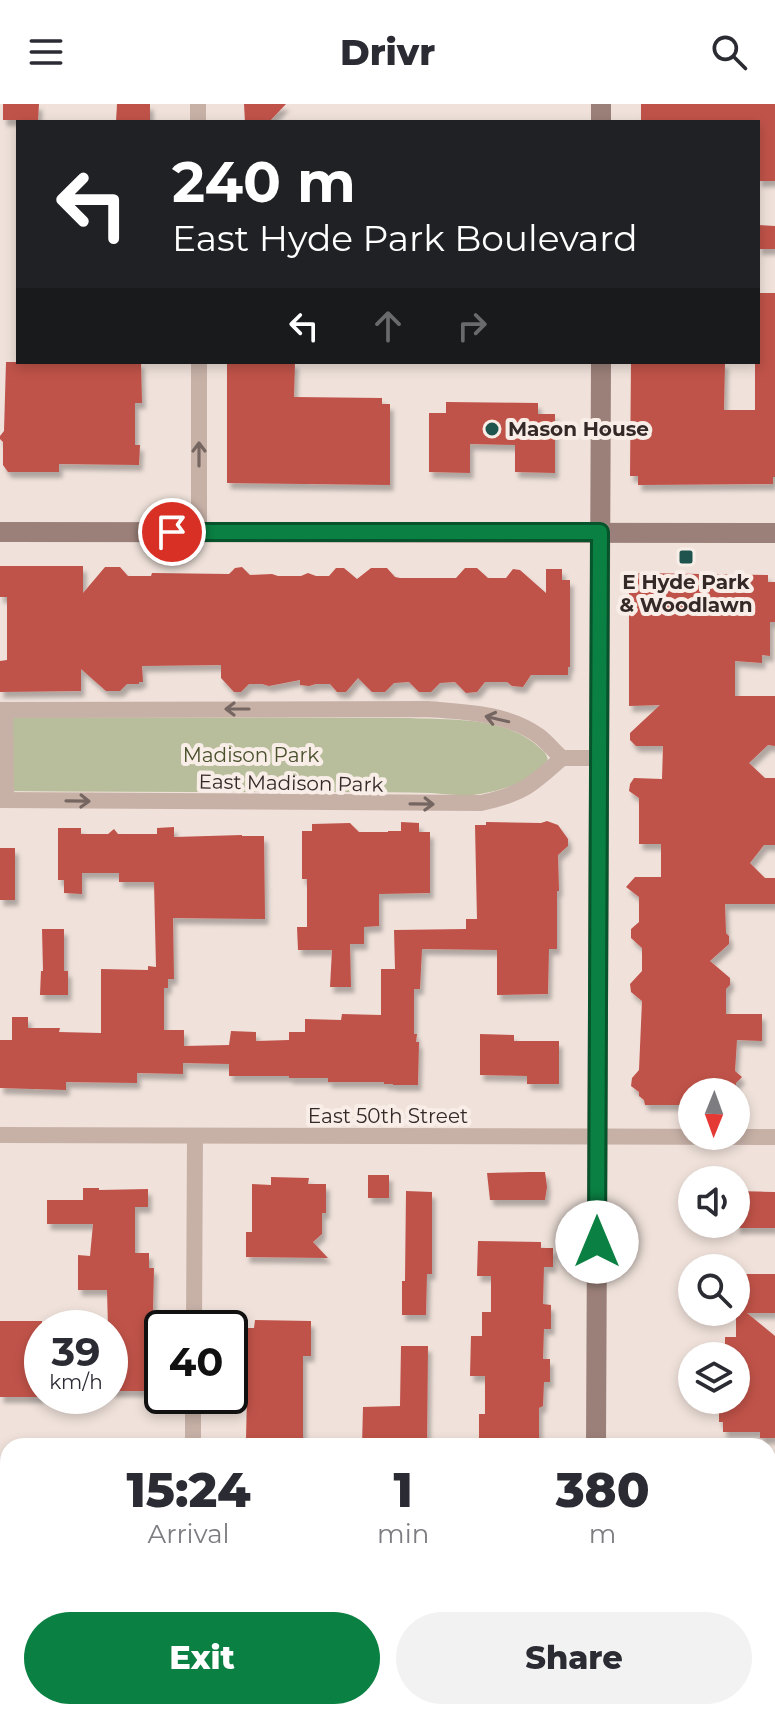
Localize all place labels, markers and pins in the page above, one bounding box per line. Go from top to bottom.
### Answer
place label: Mason House [508,417,649,441]
marker: Mason House [483,420,501,438]
pin [138,498,206,566]
marker: E Hyde Park & Woodlawn [677,548,695,566]
place label: E Hyde Park & Woodlawn [619,570,753,617]

